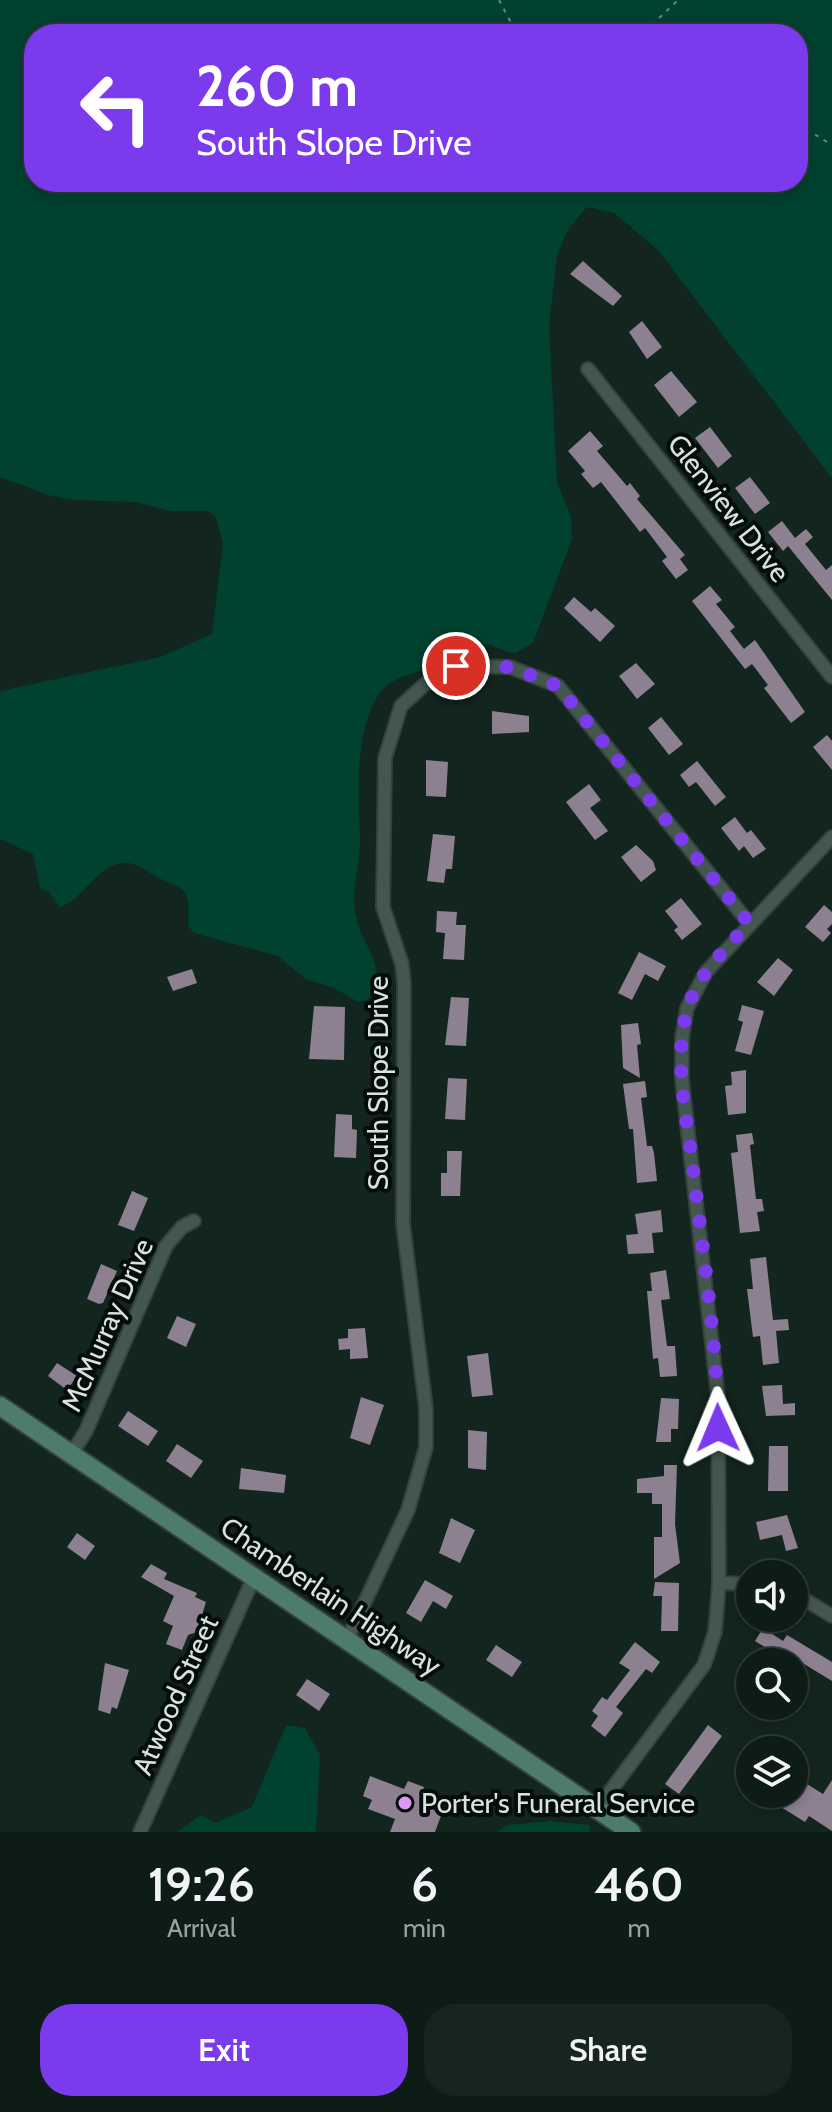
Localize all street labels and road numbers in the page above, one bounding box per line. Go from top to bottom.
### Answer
street label: Glenview Drive [661,427,797,589]
street label: South Slope Drive [361,976,395,1190]
street label: McMurray Drive [54,1233,160,1417]
street label: Chamberlain Highway [214,1510,448,1682]
street label: Atwood Street [125,1610,225,1780]

